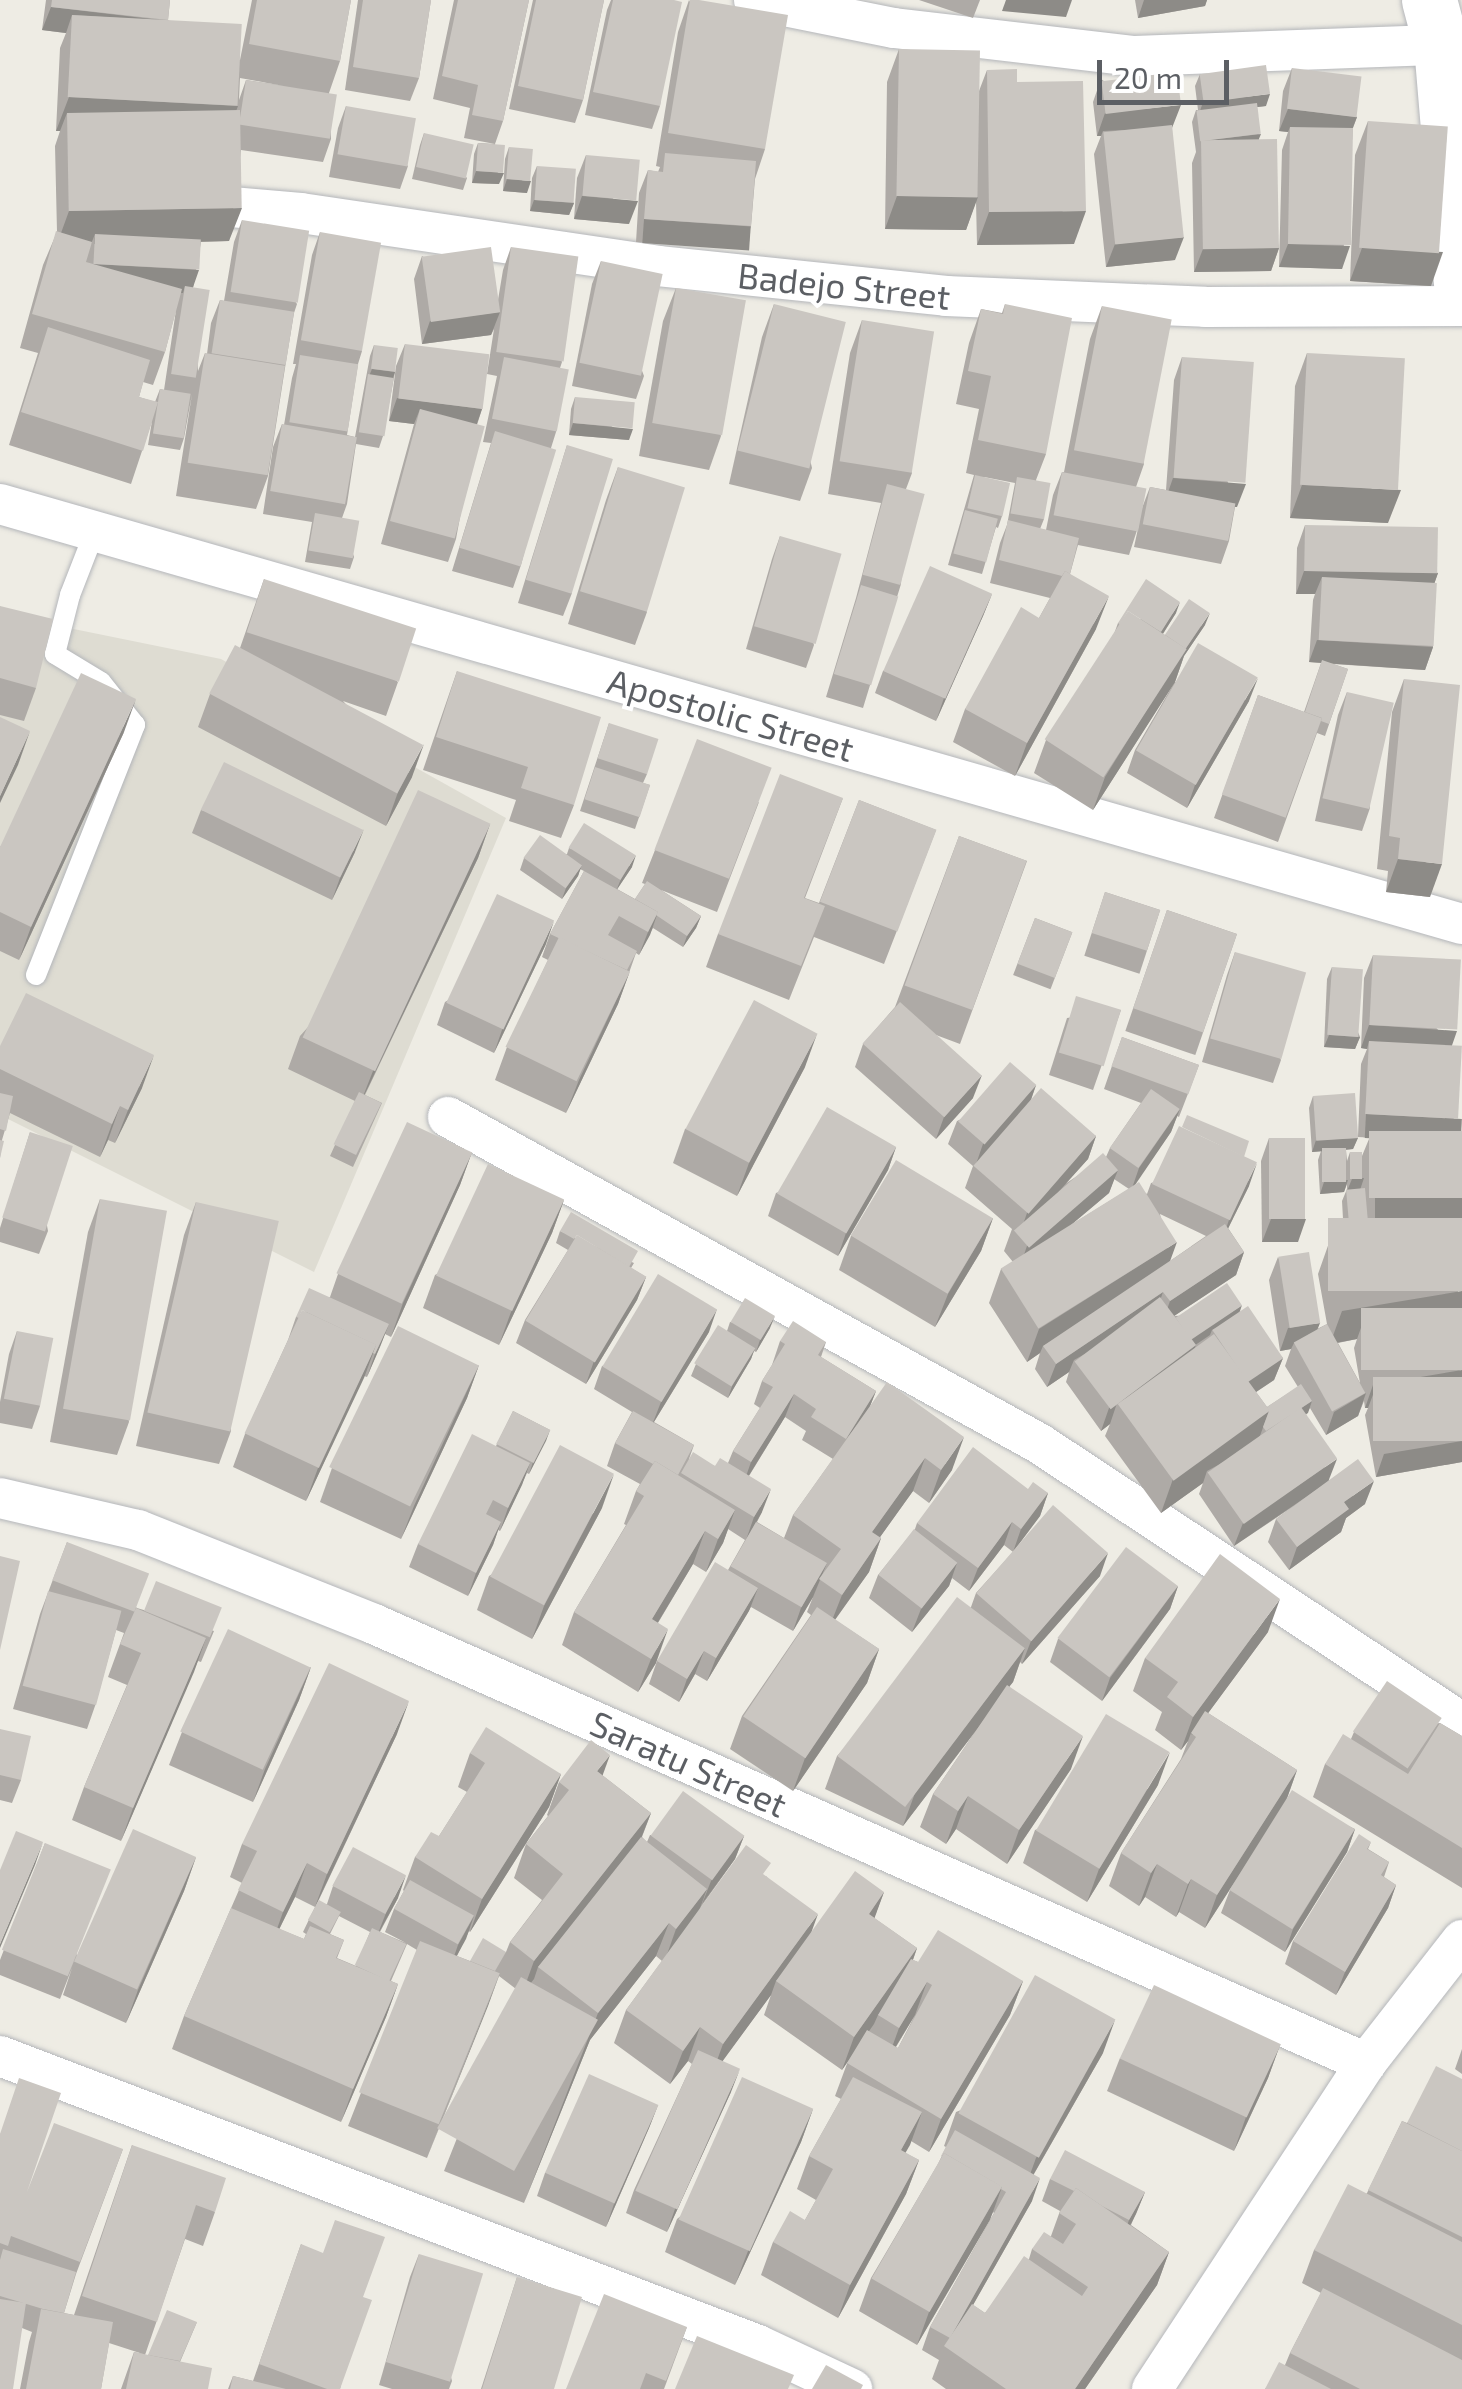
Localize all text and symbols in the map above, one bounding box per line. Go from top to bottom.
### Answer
scale bar [1102,40,1234,102]
text: 20 m [1114,59,1182,95]
street label: Badejo Street [736,253,952,317]
street label: Apostolic Street [603,659,859,769]
street label: Saratu Street [584,1701,794,1825]

